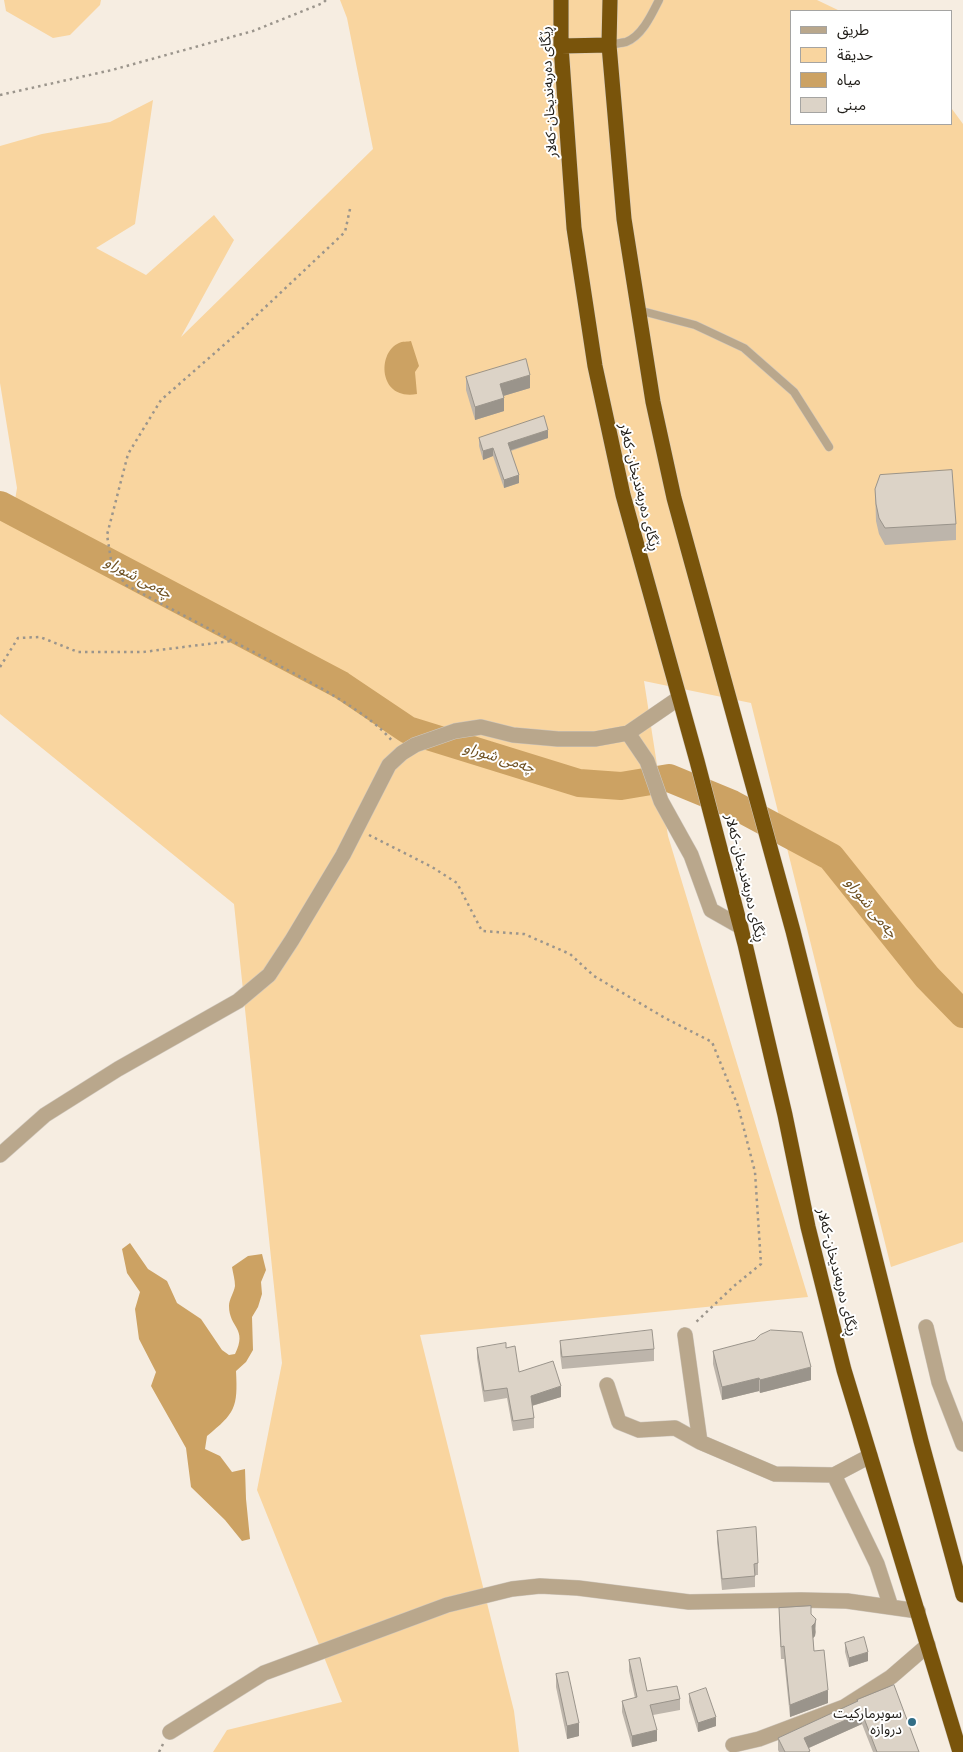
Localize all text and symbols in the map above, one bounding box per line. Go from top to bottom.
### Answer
legend [790,10,953,125]
text: طريق [837,21,869,39]
street label: ڕێگای دەربەندیخان-کەلار [537,26,561,158]
text: حديقة [837,46,873,64]
text: مياه [837,71,861,89]
text: مبنى [837,96,866,114]
street label: ڕێگای دەربەندیخان-کەلار [615,421,663,553]
water label: چەمی شوراو [102,553,174,603]
water label: چەمی شوراو [461,739,537,777]
street label: ڕێگای دەربەندیخان-کەلار [721,812,769,944]
water label: چەمی شوراو [841,874,901,942]
street label: ڕێگای دەربەندیخان-کەلار [813,1206,861,1338]
place label: سوبرماركيت دروازه [833,1706,902,1738]
marker: سوبرماركيت دروازه [906,1716,918,1728]

